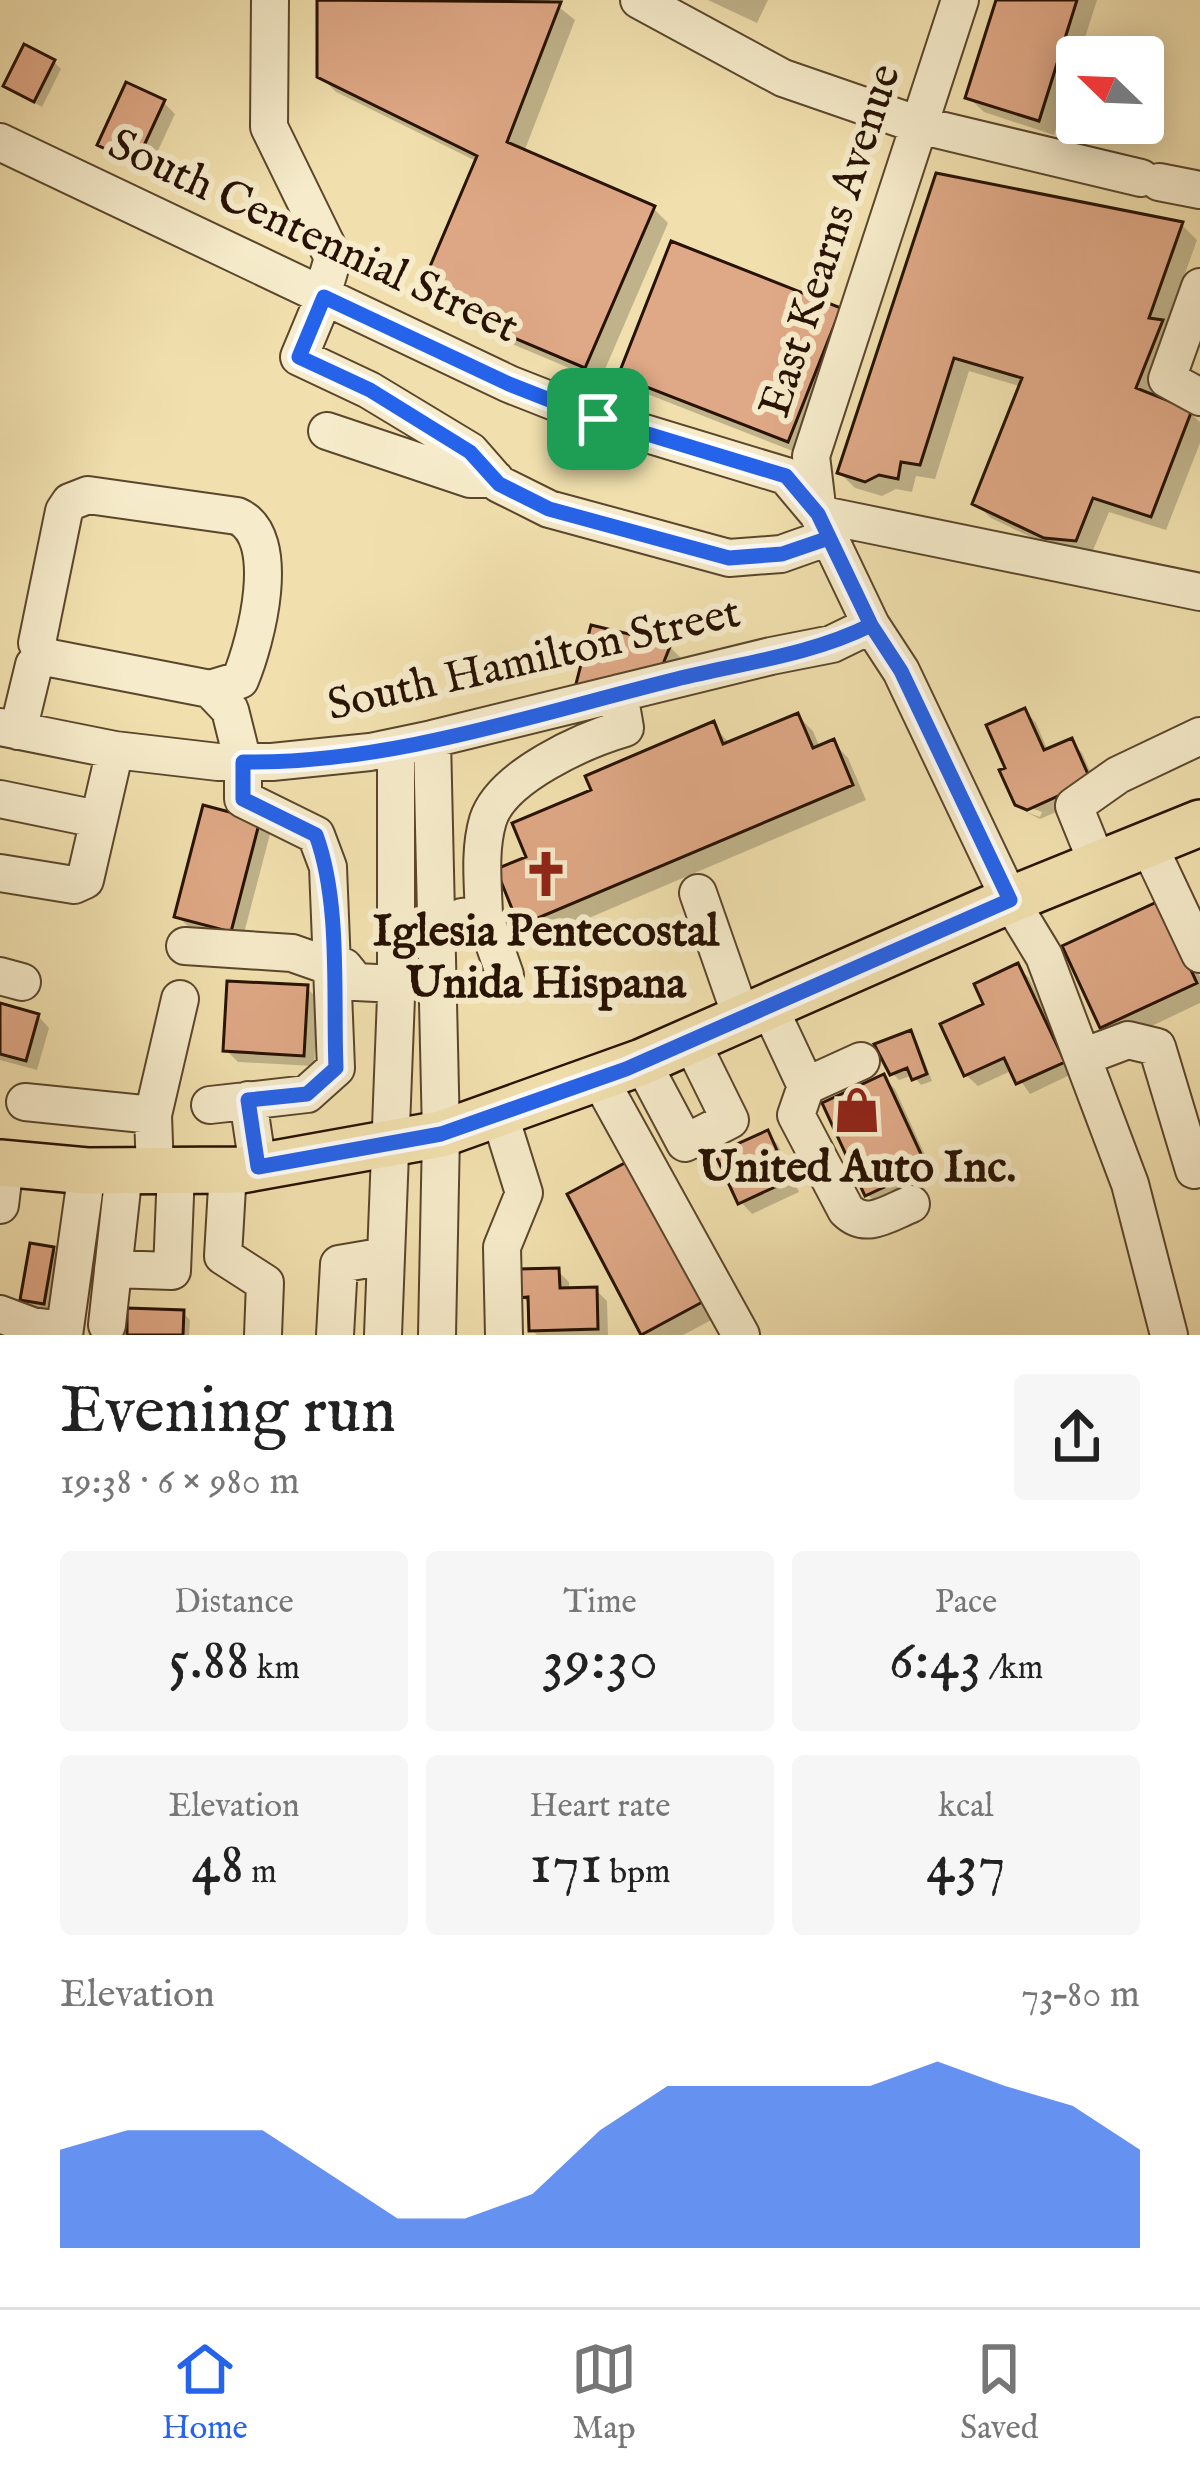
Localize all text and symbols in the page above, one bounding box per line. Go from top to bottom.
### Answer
north arrow [1056,36,1164,144]
map controls [1056,36,1164,144]
street label: East Kearns Avenue [747,57,915,425]
street label: South Centennial Street [99,117,527,357]
pin [547,368,649,470]
icon: arrive [565,386,631,452]
street label: South Hamilton Street [322,585,746,735]
church icon: Iglesia Pentecostal Unida Hispana [521,849,571,899]
place label: Iglesia Pentecostal Unida Hispana [373,904,720,1013]
shop icon: United Auto Inc. [832,1085,882,1135]
place label: United Auto Inc. [698,1140,1016,1197]
text: Evening run [60,1371,396,1455]
button: share [1014,1374,1140,1500]
text: 19:38 · 6 × 980 m [60,1458,300,1507]
text: Distance [174,1582,294,1624]
text: Time [563,1582,637,1624]
text: Pace [935,1582,997,1624]
text: 5.88 [168,1624,250,1700]
text: 39:30 [542,1624,658,1700]
text: 6:43 [889,1624,982,1700]
text: km [250,1648,300,1690]
text: /km [982,1648,1043,1690]
text: Elevation [169,1786,299,1828]
text: Heart rate [530,1786,670,1828]
text: kcal [939,1786,994,1828]
text: 48 [191,1828,244,1904]
text: 171 [530,1828,602,1904]
text: 437 [926,1828,1006,1904]
text: m [244,1852,277,1894]
text: bpm [602,1852,670,1894]
text: Elevation [60,1971,215,2020]
text: 73–80 m [1021,1971,1140,2020]
tab: Home [162,2336,248,2450]
tab: Map [571,2336,637,2450]
tab: Saved [960,2336,1038,2450]

